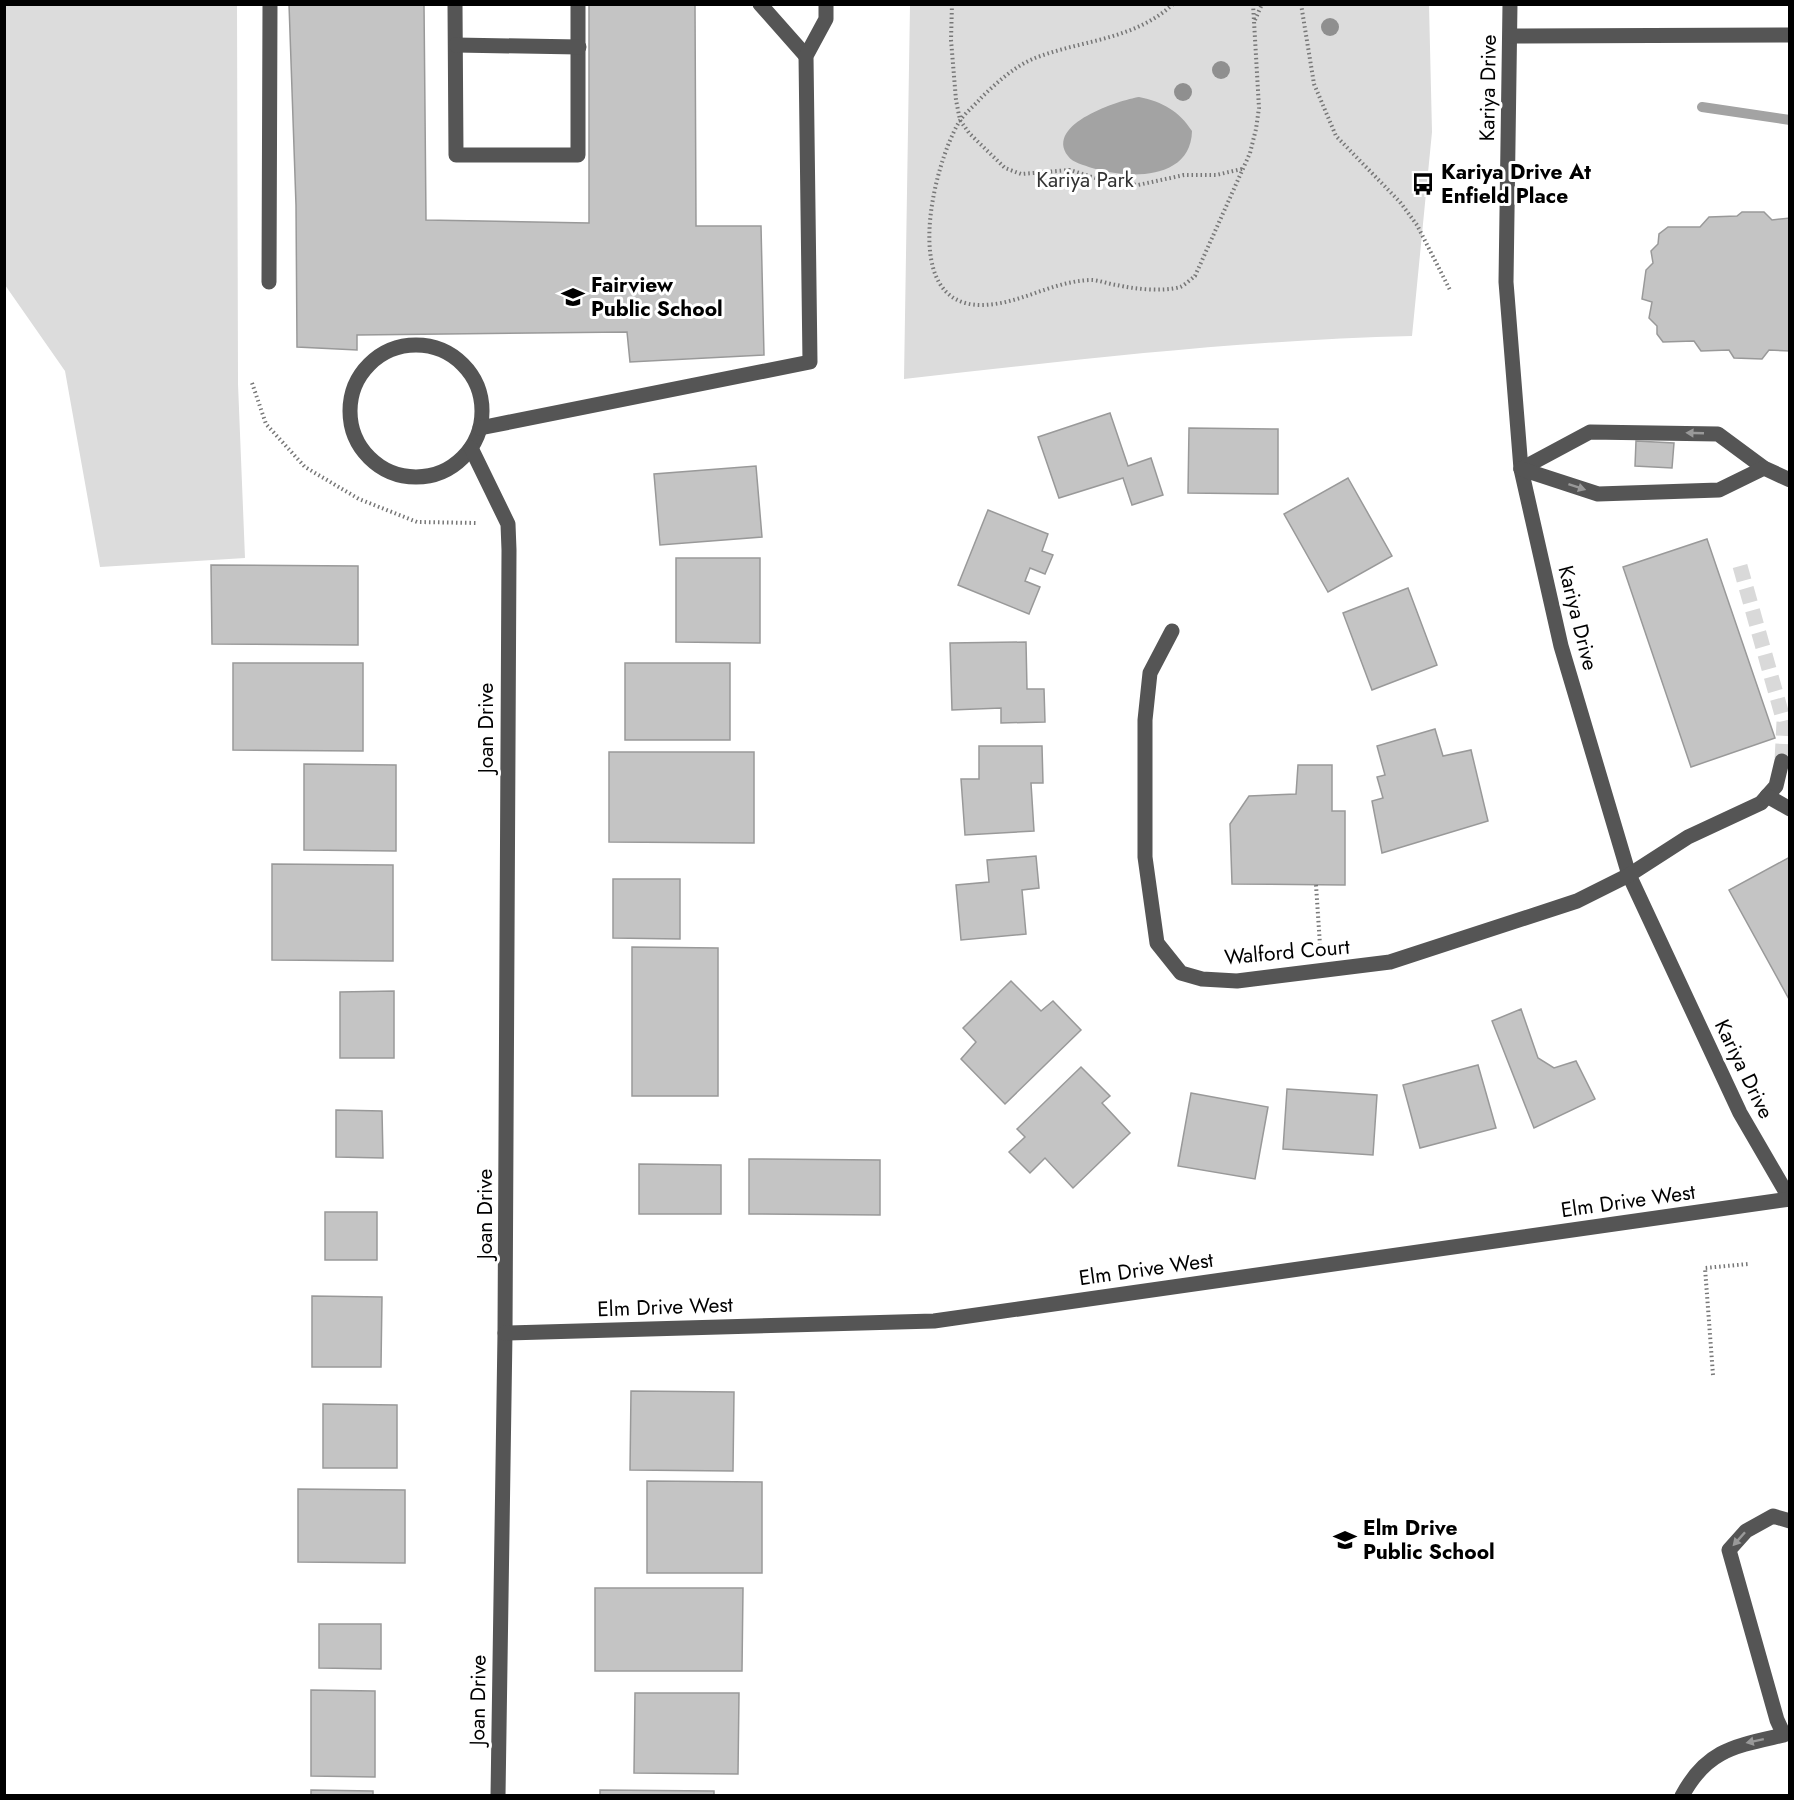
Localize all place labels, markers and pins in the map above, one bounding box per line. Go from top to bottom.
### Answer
place label: Kariya Drive At Enfield Place [1441,157,1591,211]
bus stop icon: Kariya Drive At Enfield Place [1410,171,1436,197]
place label: Fairview Public School [591,270,723,324]
school or university icon: Fairview Public School [560,284,586,310]
place label: Elm Drive Public School [1363,1513,1495,1567]
school or university icon: Elm Drive Public School [1332,1527,1358,1553]

